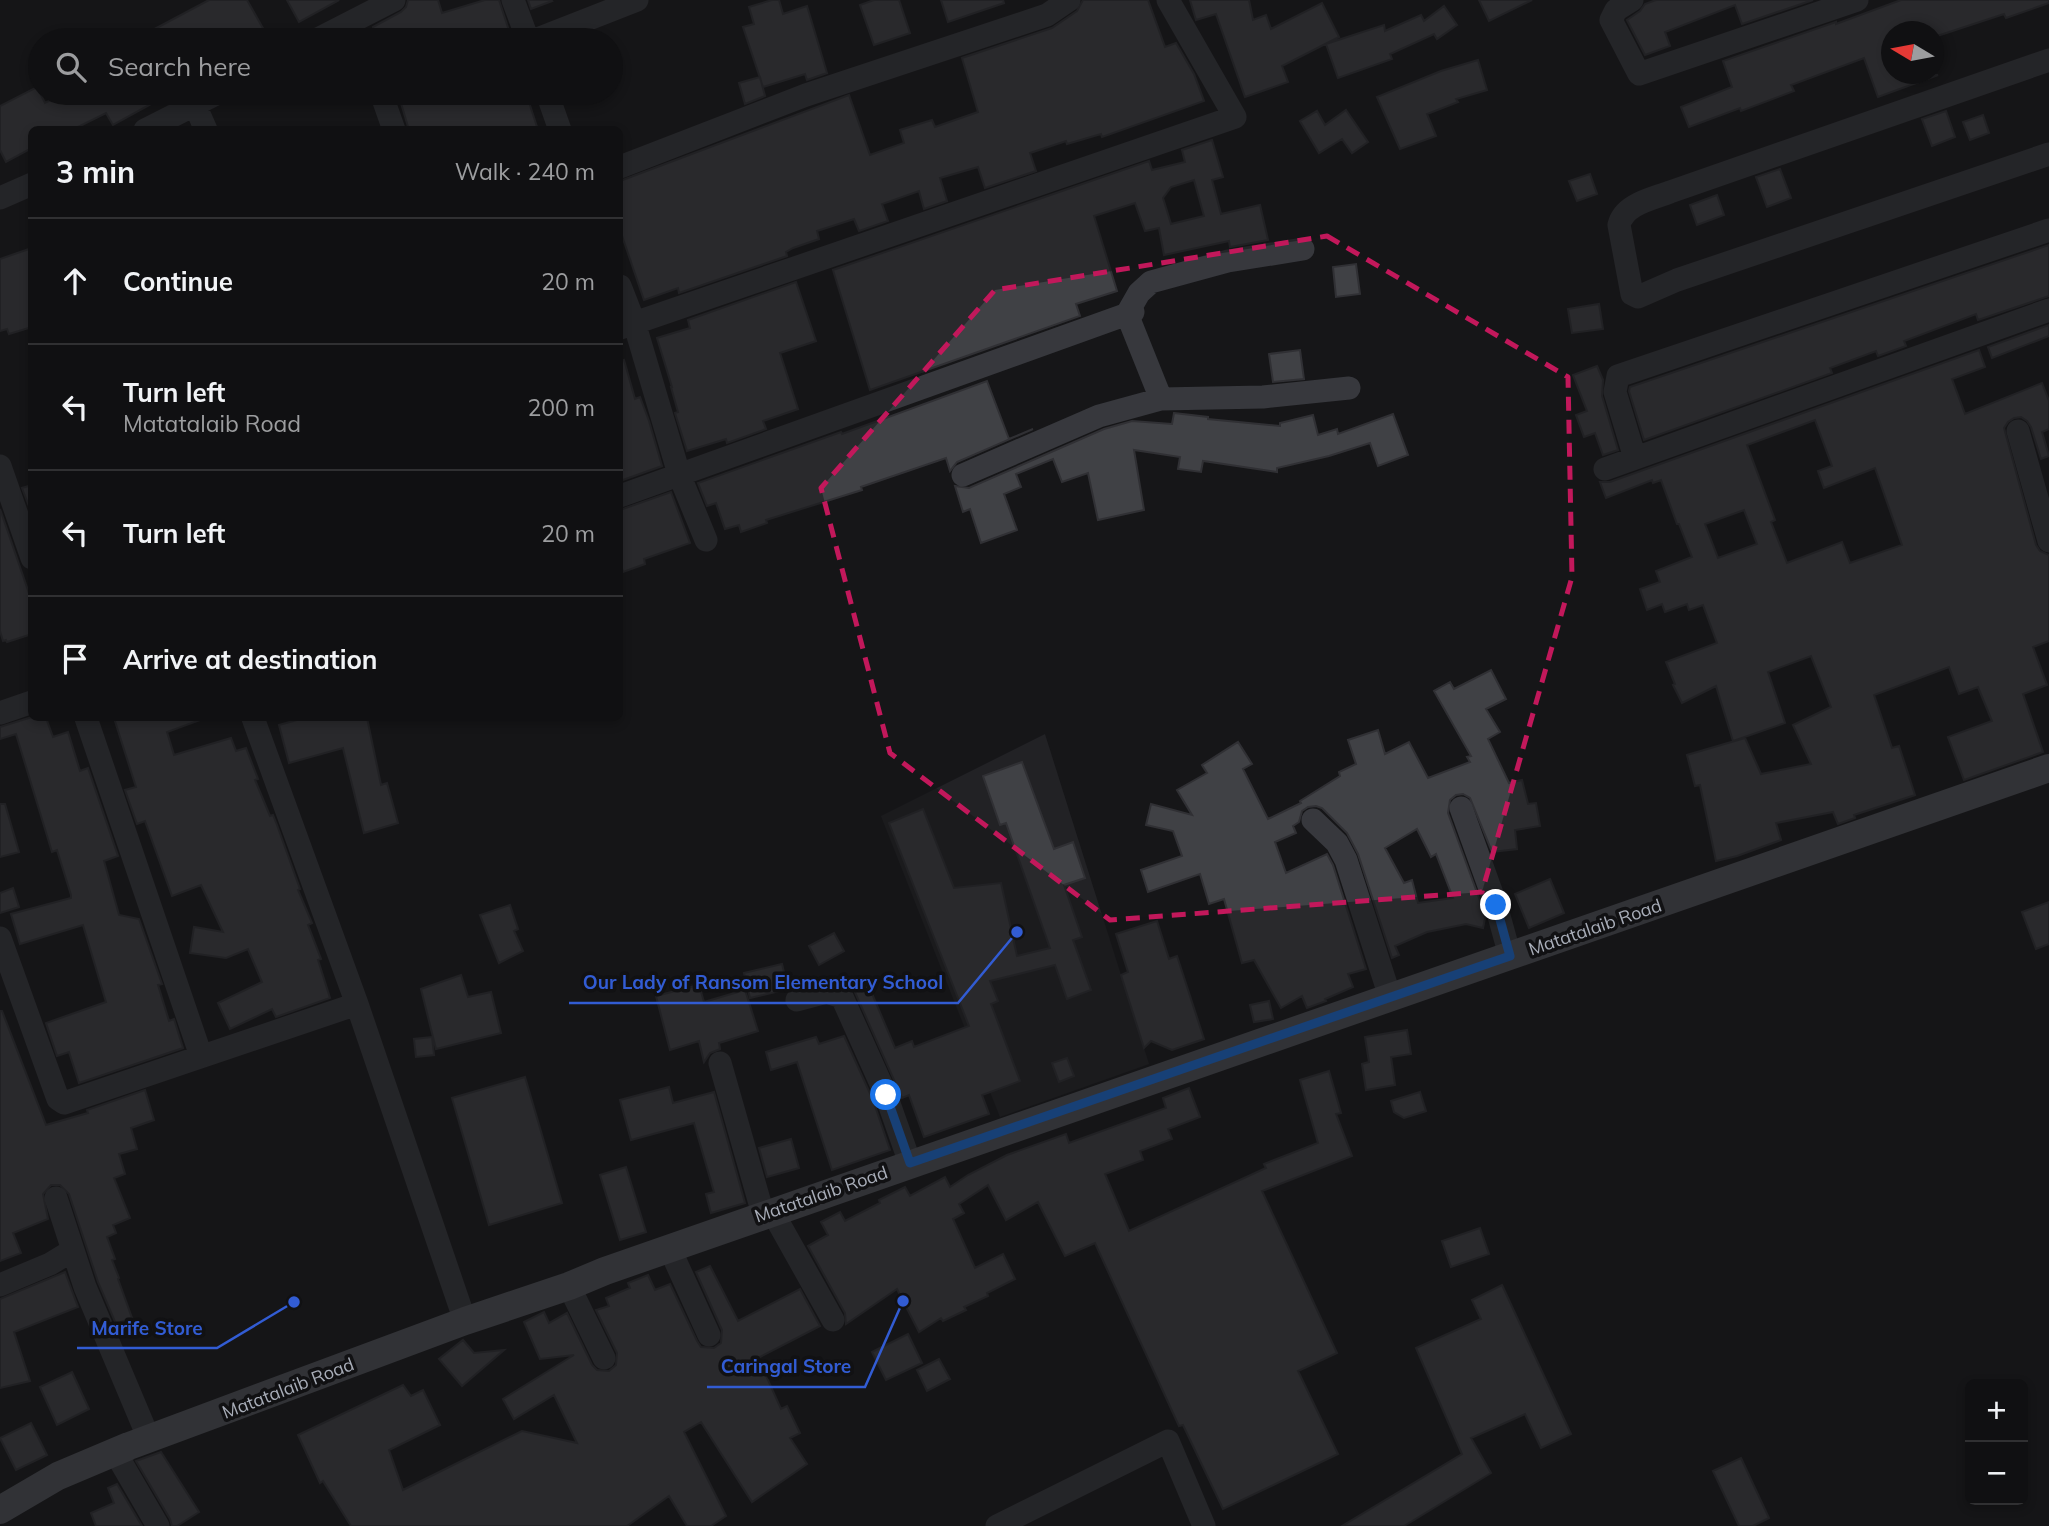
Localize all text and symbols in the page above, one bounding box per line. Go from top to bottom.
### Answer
north arrow [1881,21,1944,84]
search box [28,28,623,105]
icon: search [52,48,90,86]
text: Search here [108,50,251,83]
text: 3 min [56,153,135,191]
text: Walk · 240 m [455,157,595,186]
icon: ahead [56,262,94,300]
text: Continue [123,265,233,298]
text: 20 m [541,267,595,296]
text: Turn left [123,376,225,409]
icon: left [56,388,94,426]
text: 200 m [527,393,595,422]
text: Matatalaib Road [123,409,301,438]
icon: left [56,514,94,552]
text: Turn left [123,517,225,550]
text: 20 m [541,519,595,548]
icon: arrive [56,640,94,678]
text: Arrive at destination [123,643,378,676]
route end [1480,889,1511,920]
street label: Matatalaib Road [1525,893,1665,961]
callout: Our Lady of Ransom Elementary School [569,963,958,1003]
text: Our Lady of Ransom Elementary School [583,970,943,994]
route start [870,1079,901,1110]
street label: Matatalaib Road [751,1160,891,1228]
callout: Marife Store [77,1308,217,1348]
text: Marife Store [91,1316,203,1340]
callout: Caringal Store [707,1347,865,1387]
street label: Matatalaib Road [219,1352,357,1424]
text: Caringal Store [721,1354,851,1378]
map controls [1965,1379,2028,1505]
button: + [1965,1379,2028,1442]
button: − [1965,1442,2028,1505]

